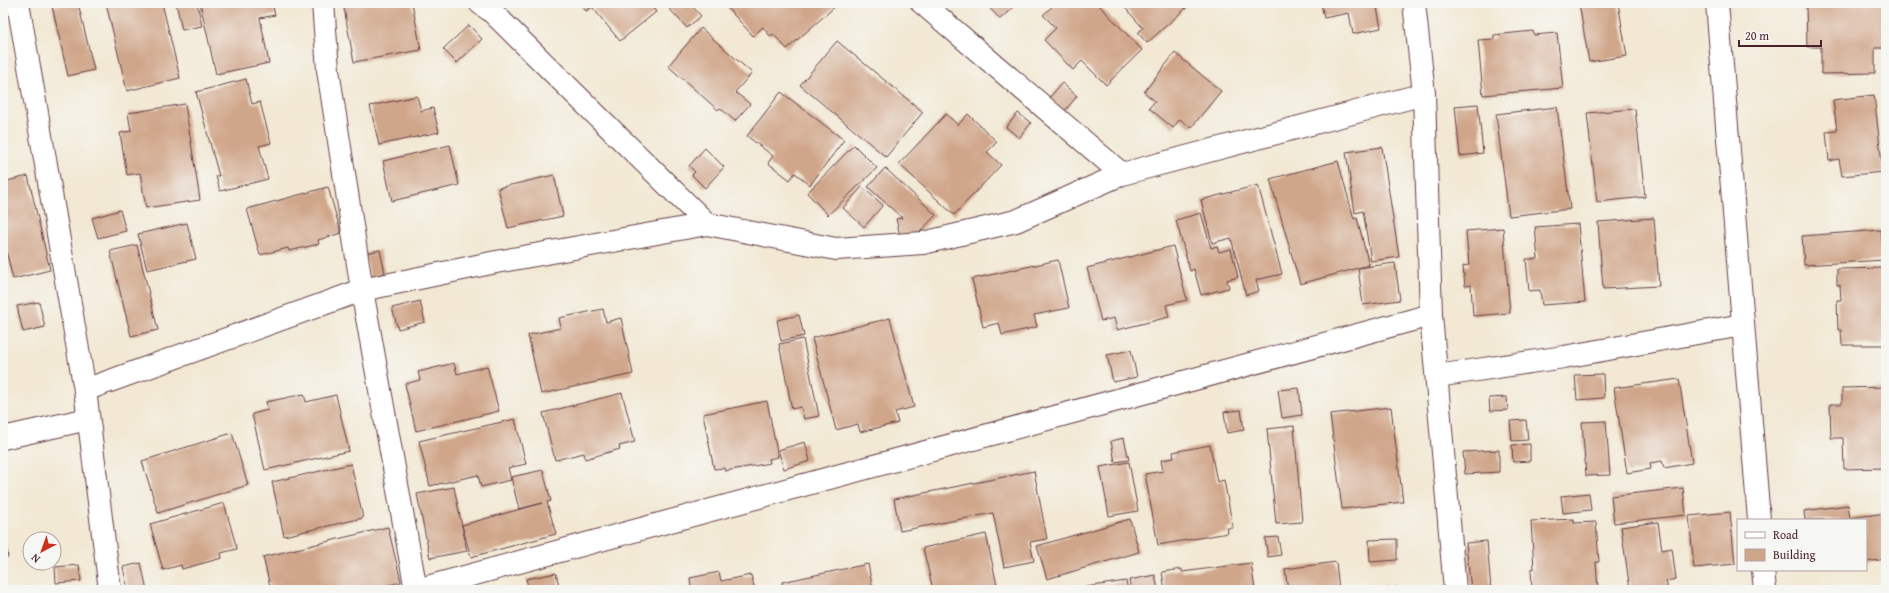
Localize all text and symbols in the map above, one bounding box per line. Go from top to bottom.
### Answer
scale bar [1739,22,1821,48]
text: 20 m [1745,27,1769,44]
legend [1737,519,1867,571]
text: Road [1773,526,1799,543]
north arrow [22,531,62,571]
text: Building [1773,546,1816,563]
text: N [27,550,43,567]

